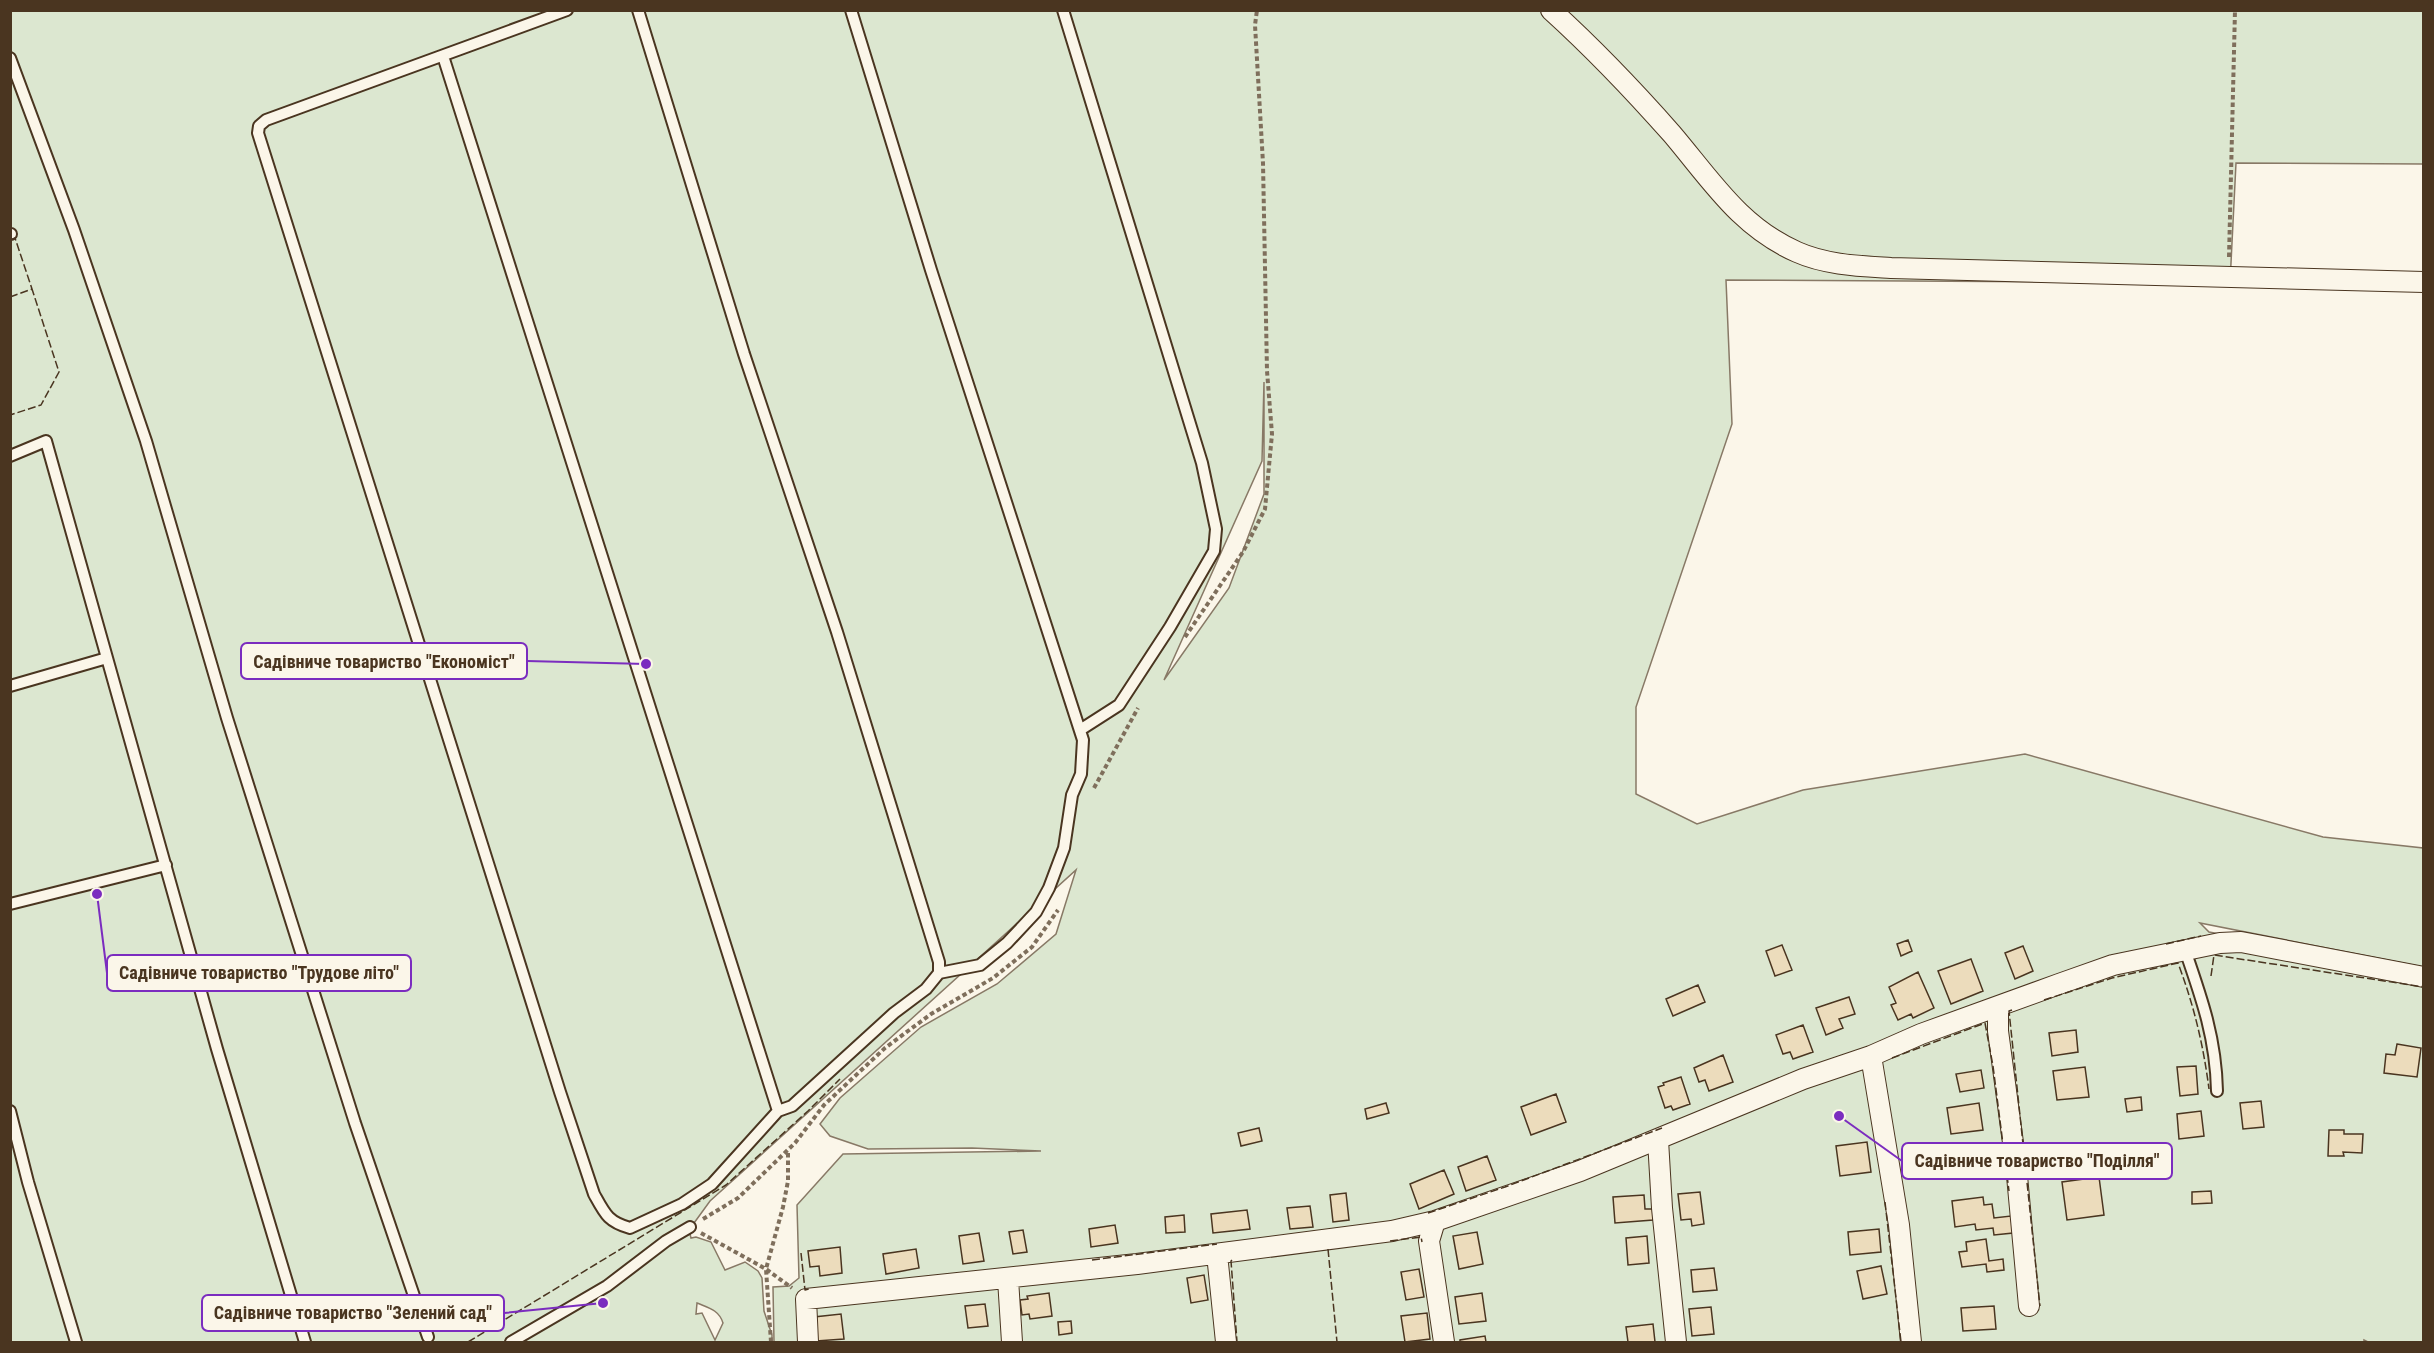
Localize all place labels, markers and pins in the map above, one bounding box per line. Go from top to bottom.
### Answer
callout: Садівниче товариство "Економіст" [241,643,527,679]
callout: Садівниче товариство "Трудове літо" [107,955,411,991]
callout: Садівниче товариство "Поділля" [1902,1143,2172,1179]
callout: Садівниче товариство "Зелений сад" [202,1295,504,1331]

